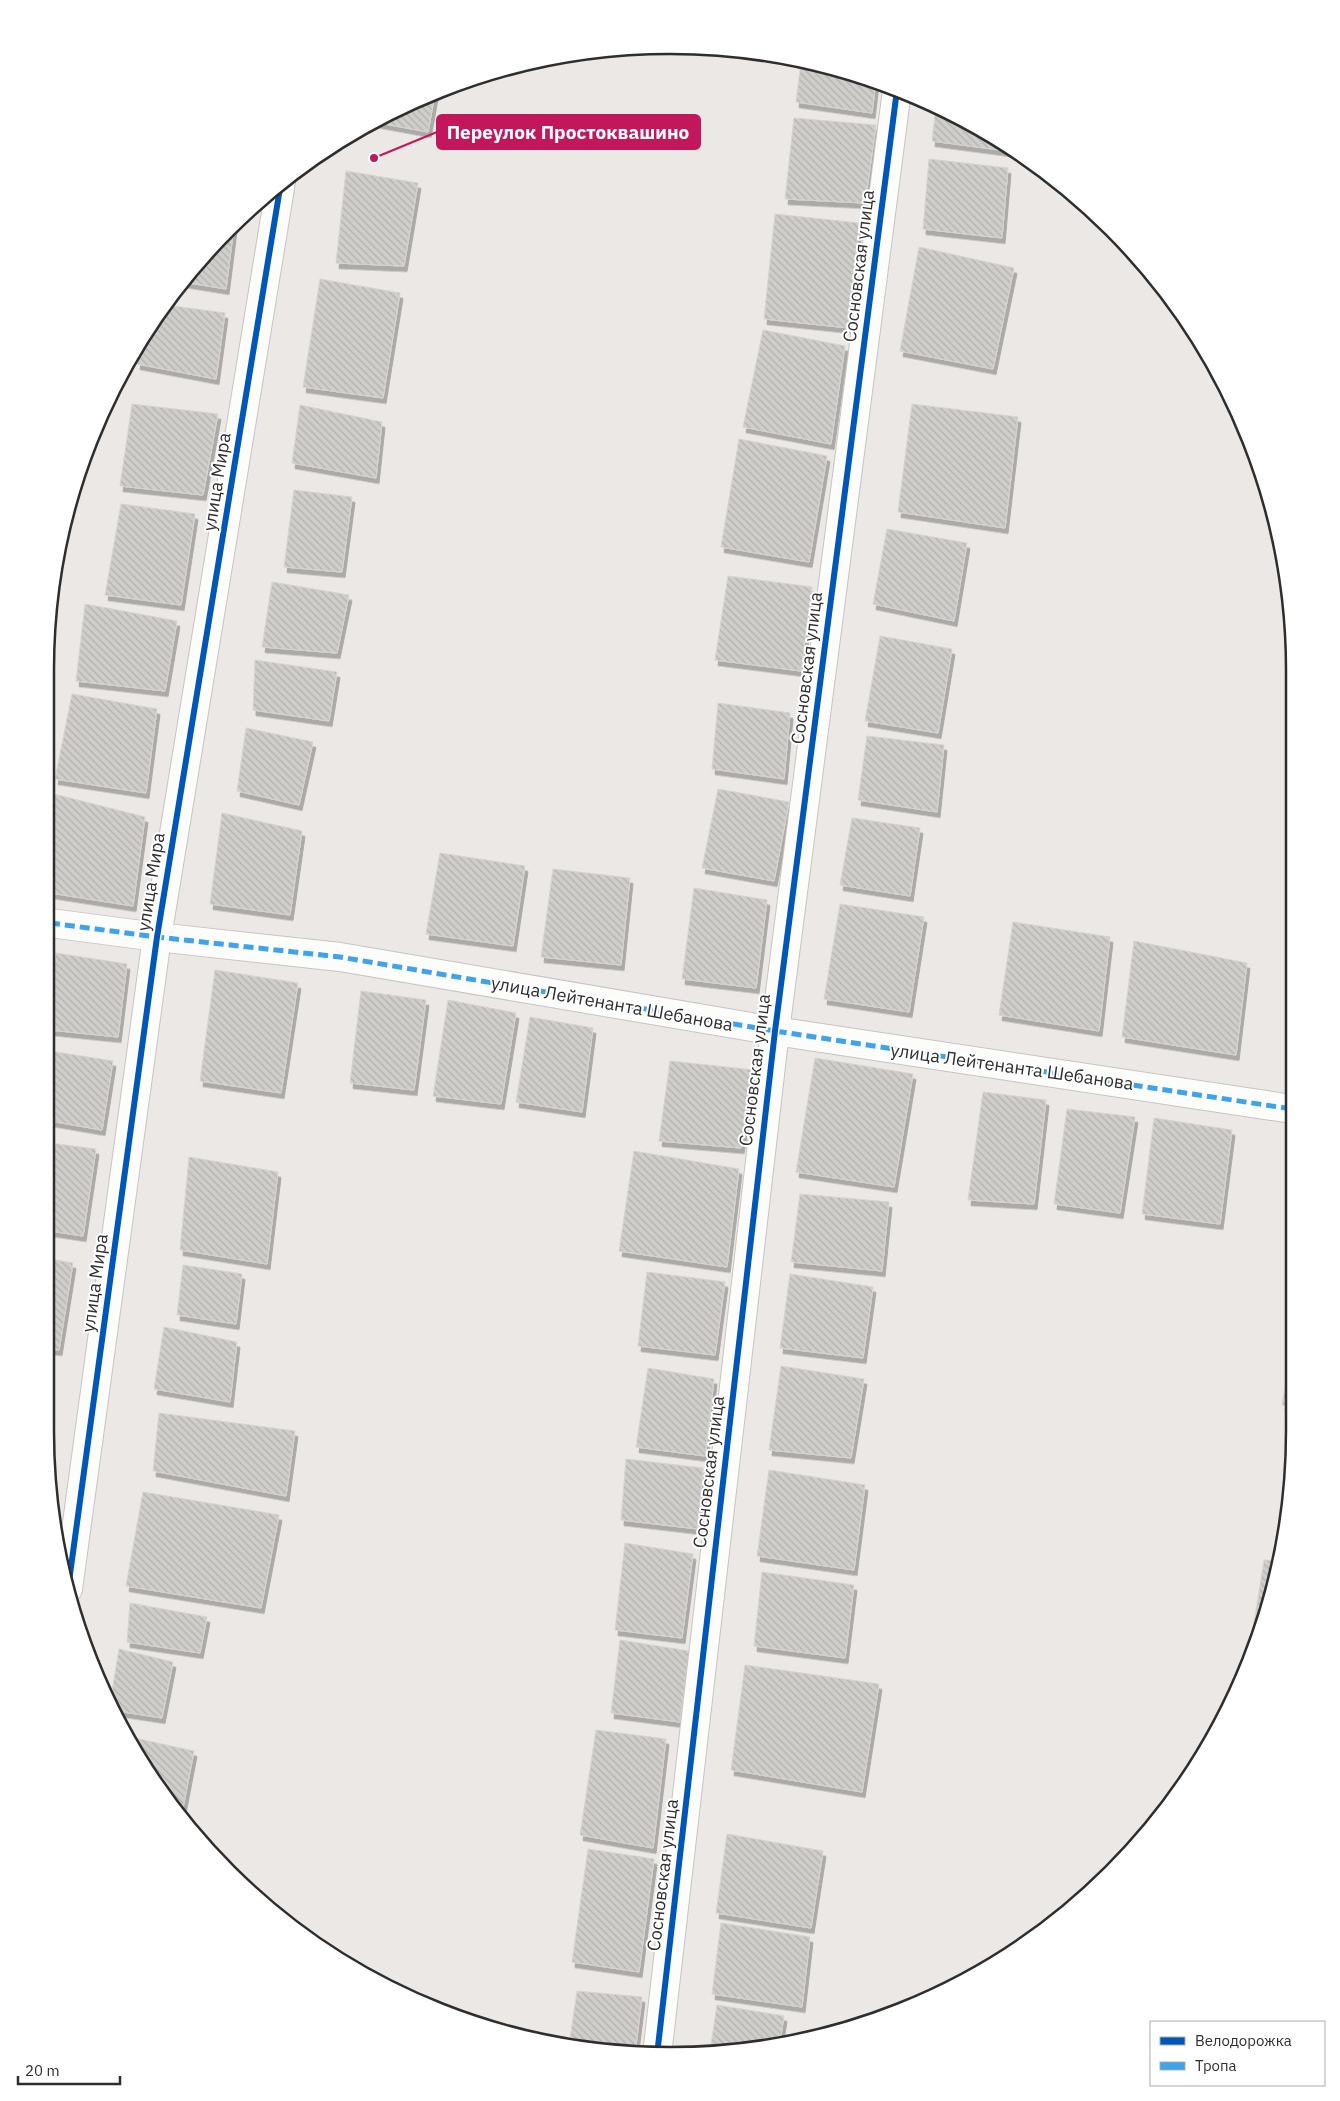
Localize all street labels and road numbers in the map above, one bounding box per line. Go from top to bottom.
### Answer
street label: Сосновская улица [838,188,879,343]
street label: улица Мира [197,431,236,533]
street label: Сосновская улица [786,590,827,745]
street label: улица Мира [131,831,170,933]
street label: улица Лейтенанта Шебанова [489,971,735,1036]
street label: Сосновская улица [734,992,775,1147]
street label: улица Лейтенанта Шебанова [889,1038,1135,1095]
street label: улица Мира [76,1232,113,1334]
street label: Сосновская улица [688,1394,729,1549]
street label: Сосновская улица [642,1797,683,1952]

